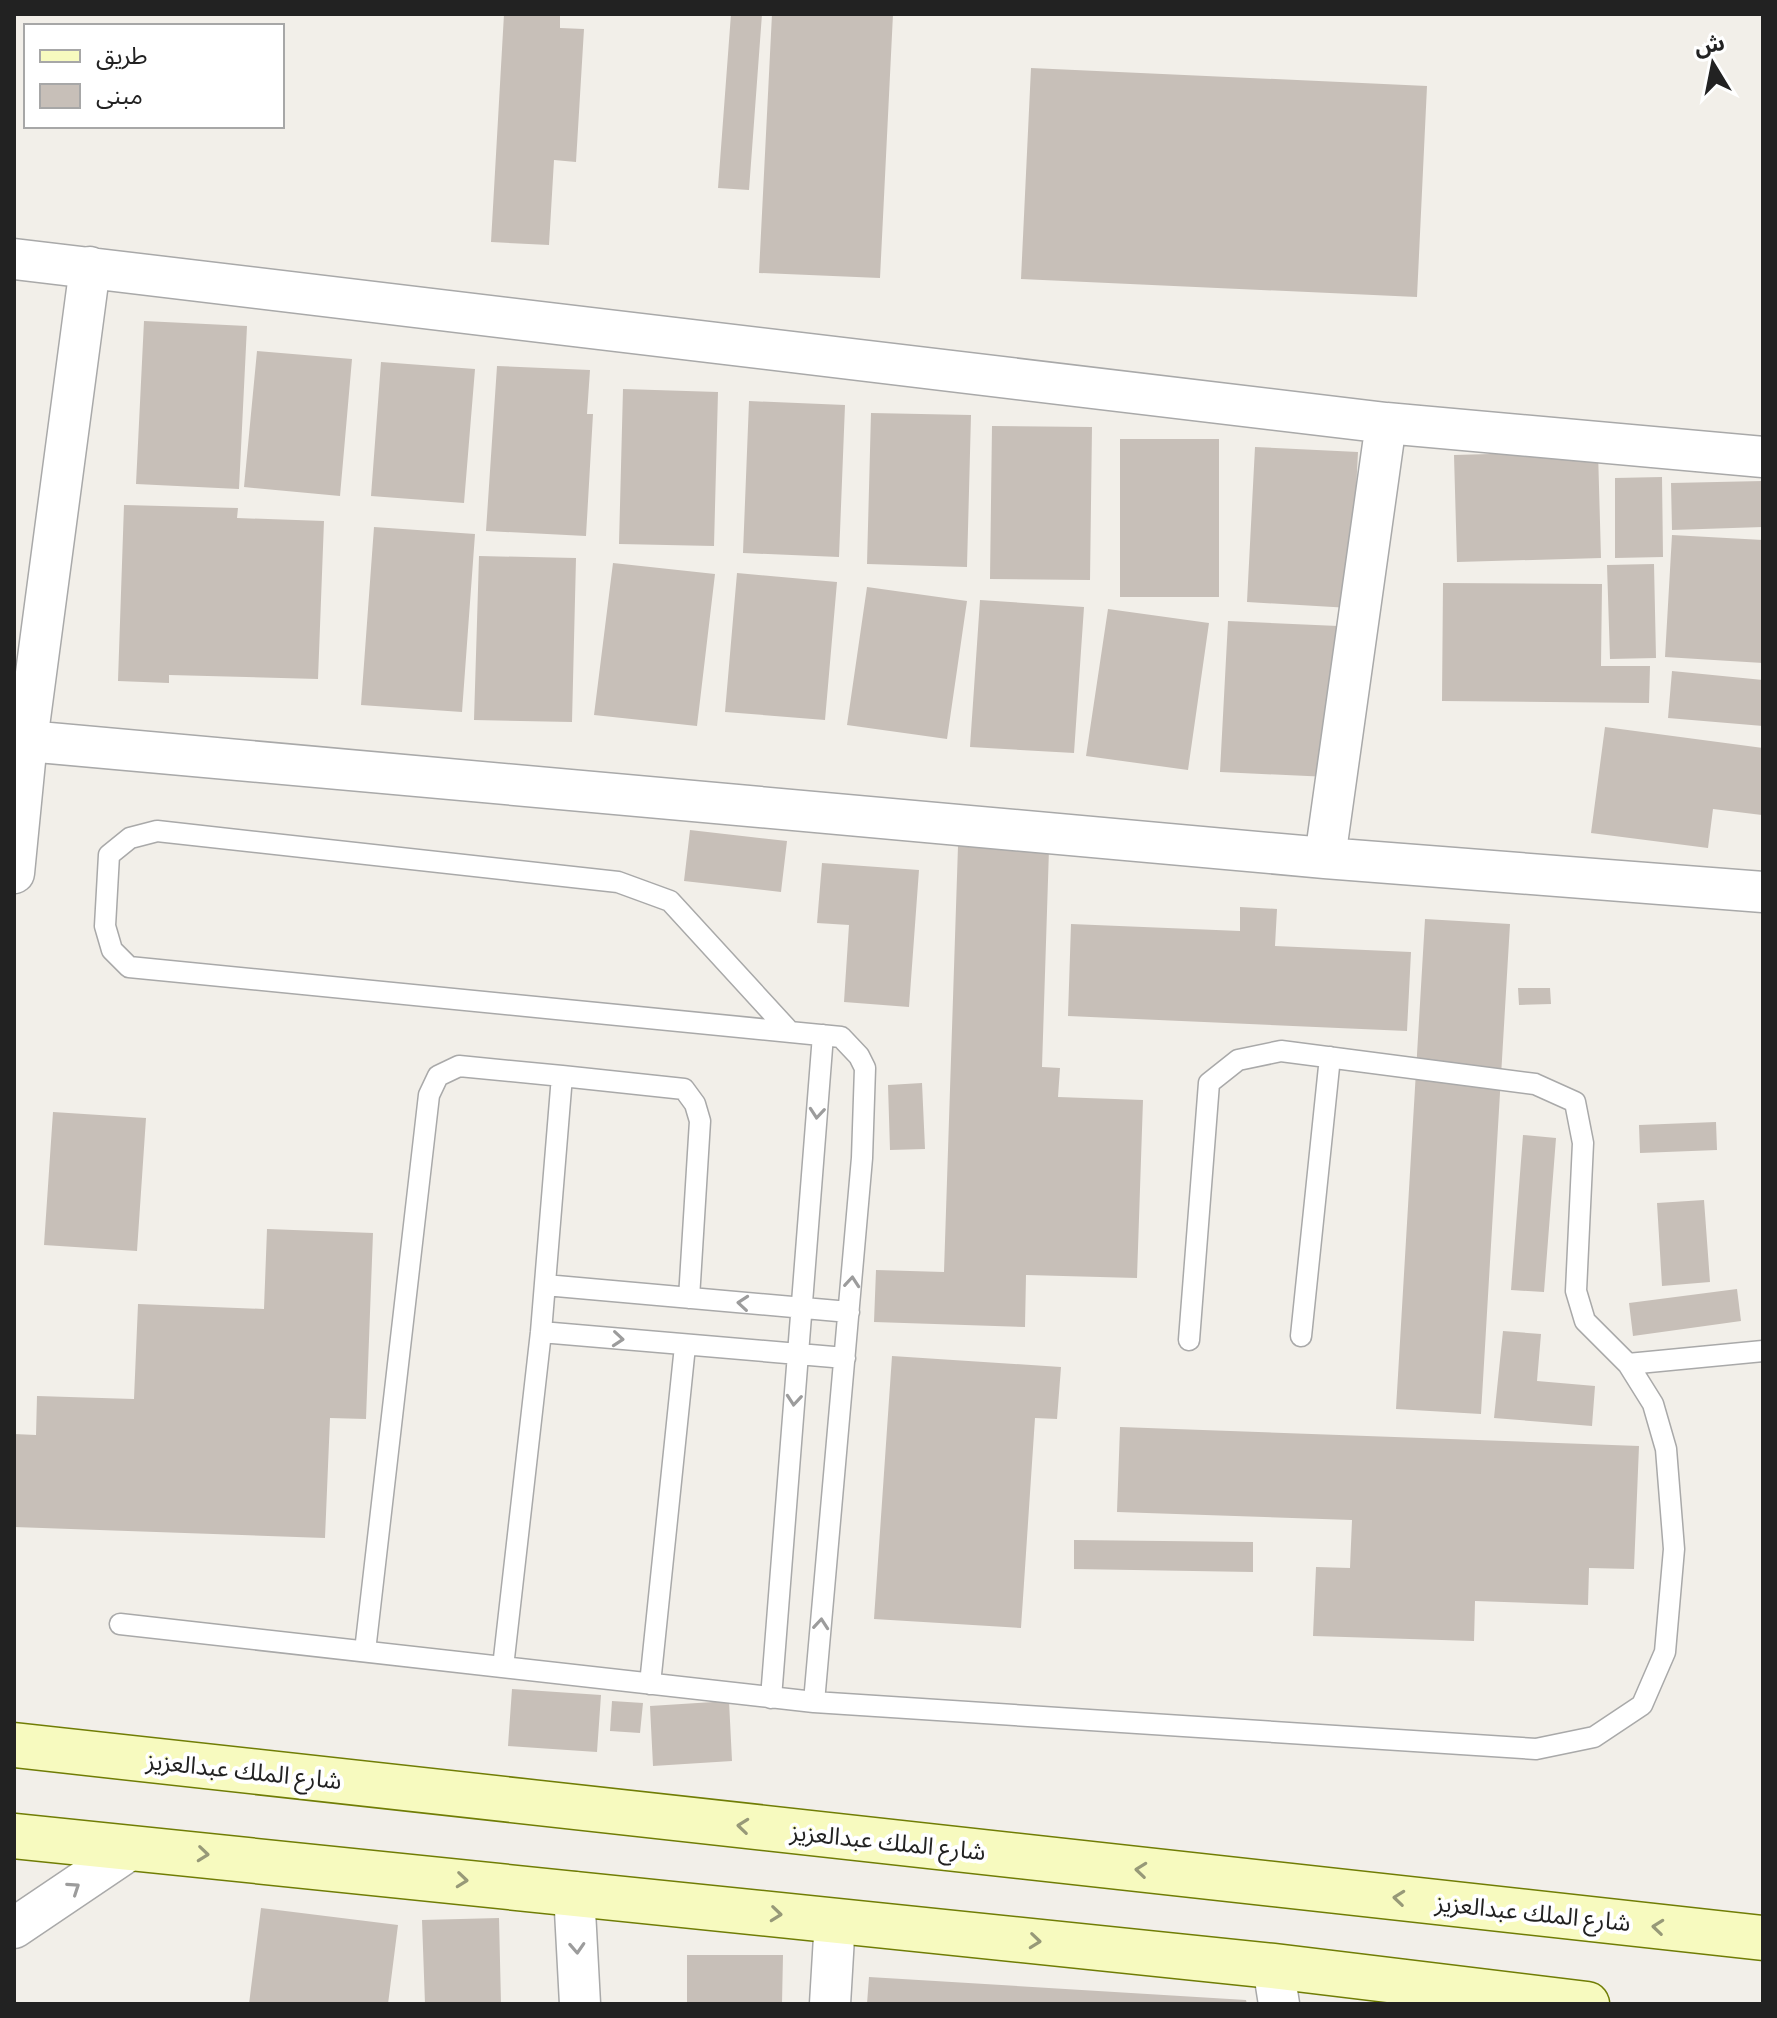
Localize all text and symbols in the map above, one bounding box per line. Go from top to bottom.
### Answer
legend [24,24,284,128]
north arrow [1673,24,1753,104]
text: ش [1693,30,1727,61]
text: طريق [96,42,148,71]
text: مبنى [96,82,143,110]
one-way arrow [809,1107,826,1120]
one-way arrow [843,1275,860,1288]
one-way arrow [736,1295,749,1312]
one-way arrow [612,1331,625,1348]
one-way arrow [786,1394,803,1407]
one-way arrow [812,1617,829,1630]
street label: شارع الملك عبدالعزيز [144,1747,343,1798]
one-way arrow [736,1817,749,1834]
street label: شارع الملك عبدالعزيز [788,1818,987,1869]
one-way arrow [197,1846,210,1863]
one-way arrow [1134,1861,1147,1878]
one-way arrow [456,1872,469,1889]
one-way arrow [65,1882,79,1897]
street label: شارع الملك عبدالعزيز [1433,1889,1632,1940]
one-way arrow [1392,1890,1405,1907]
one-way arrow [770,1905,783,1922]
one-way arrow [1651,1918,1664,1935]
one-way arrow [1029,1932,1042,1949]
one-way arrow [568,1942,585,1955]

